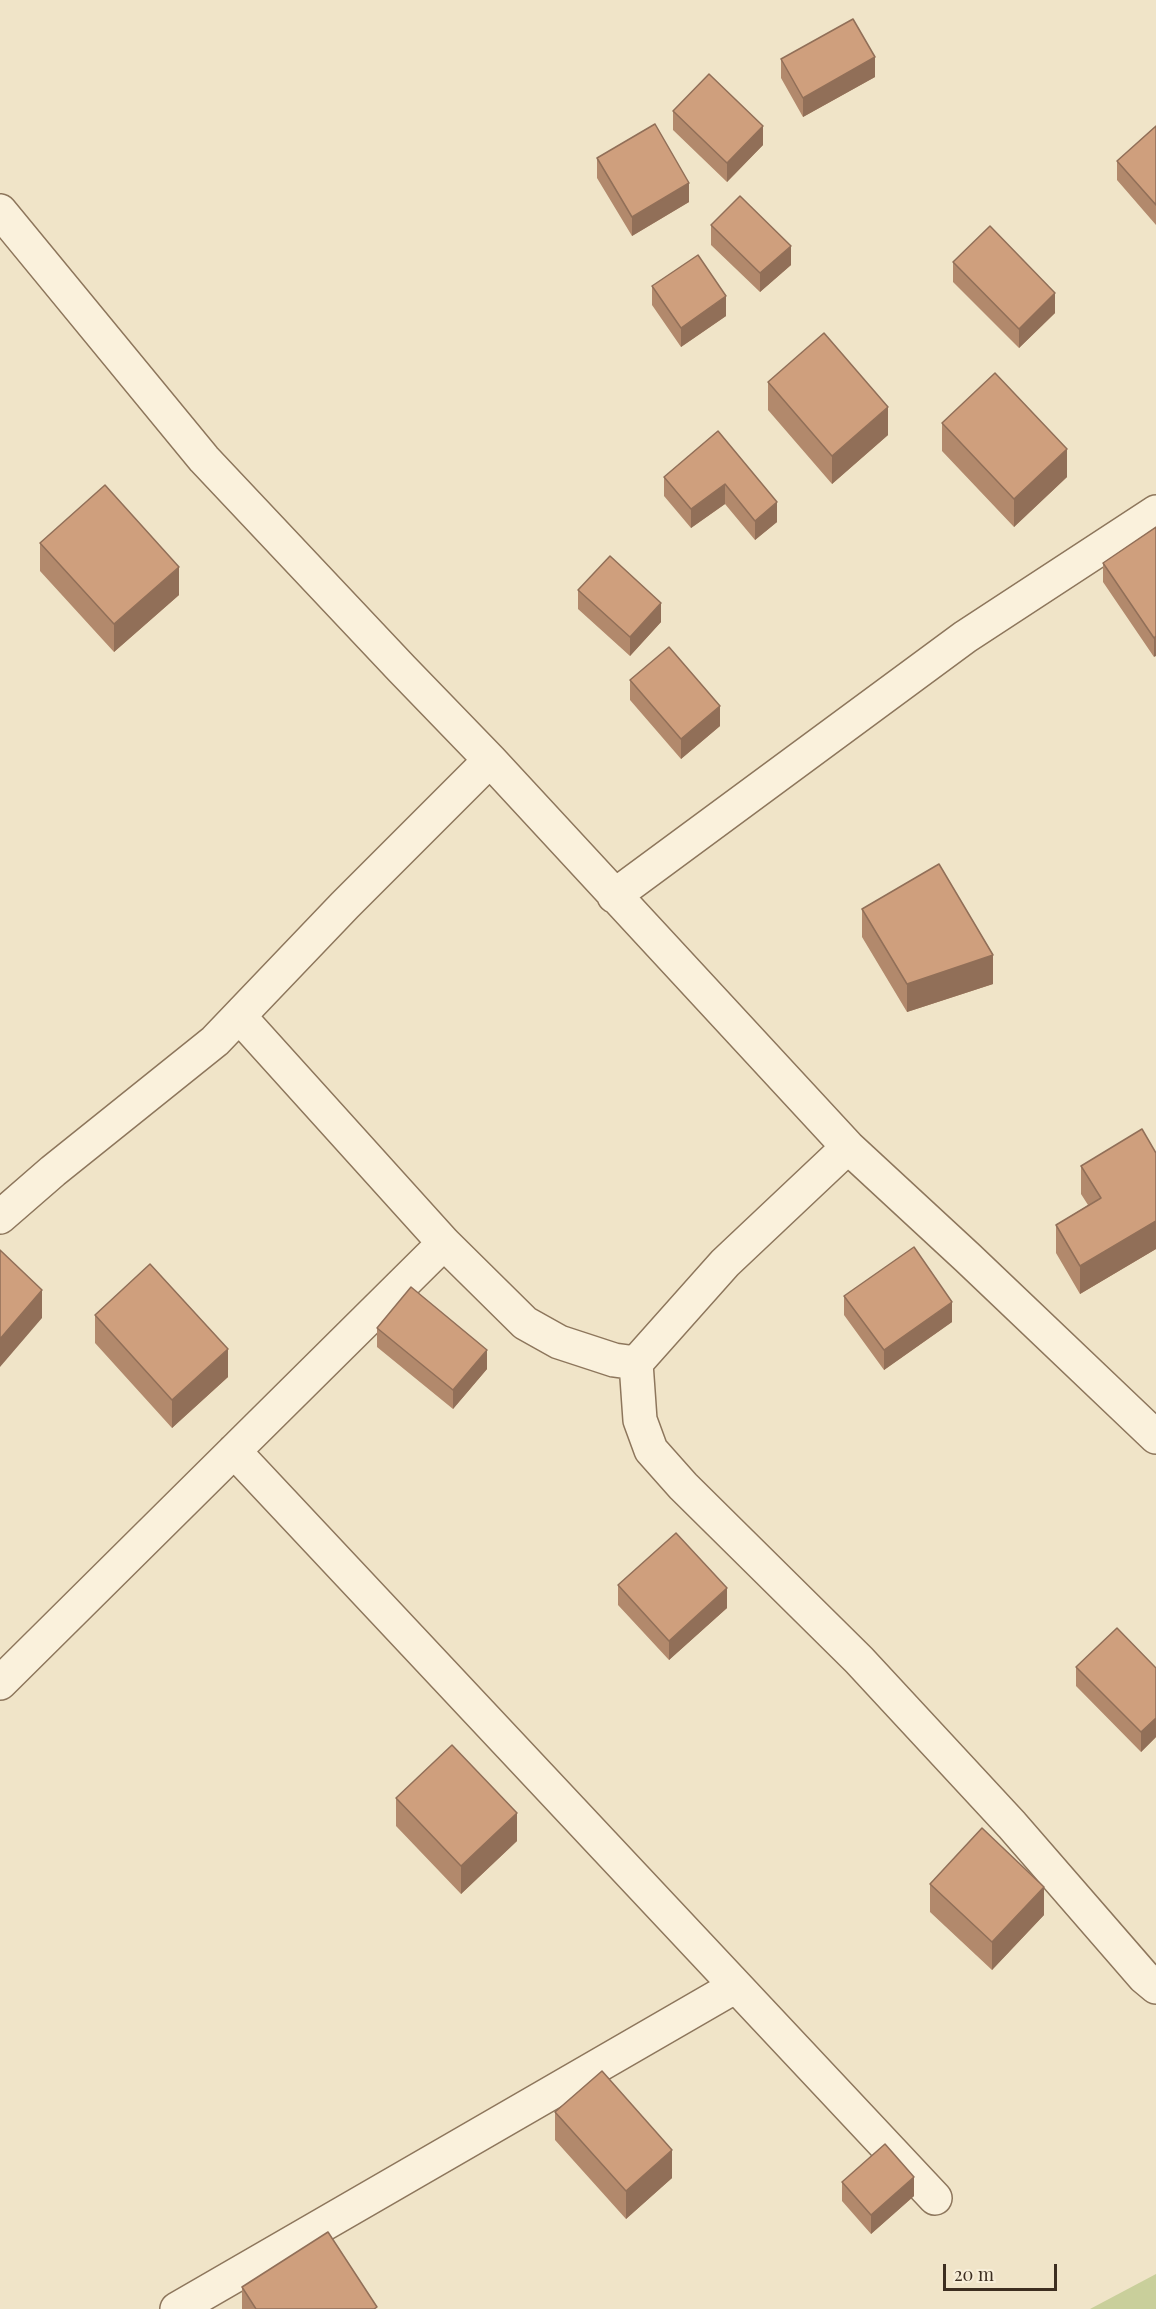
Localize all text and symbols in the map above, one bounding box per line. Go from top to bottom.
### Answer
scale bar [946,2252,1060,2290]
text: 20 m [954,2262,994,2286]

